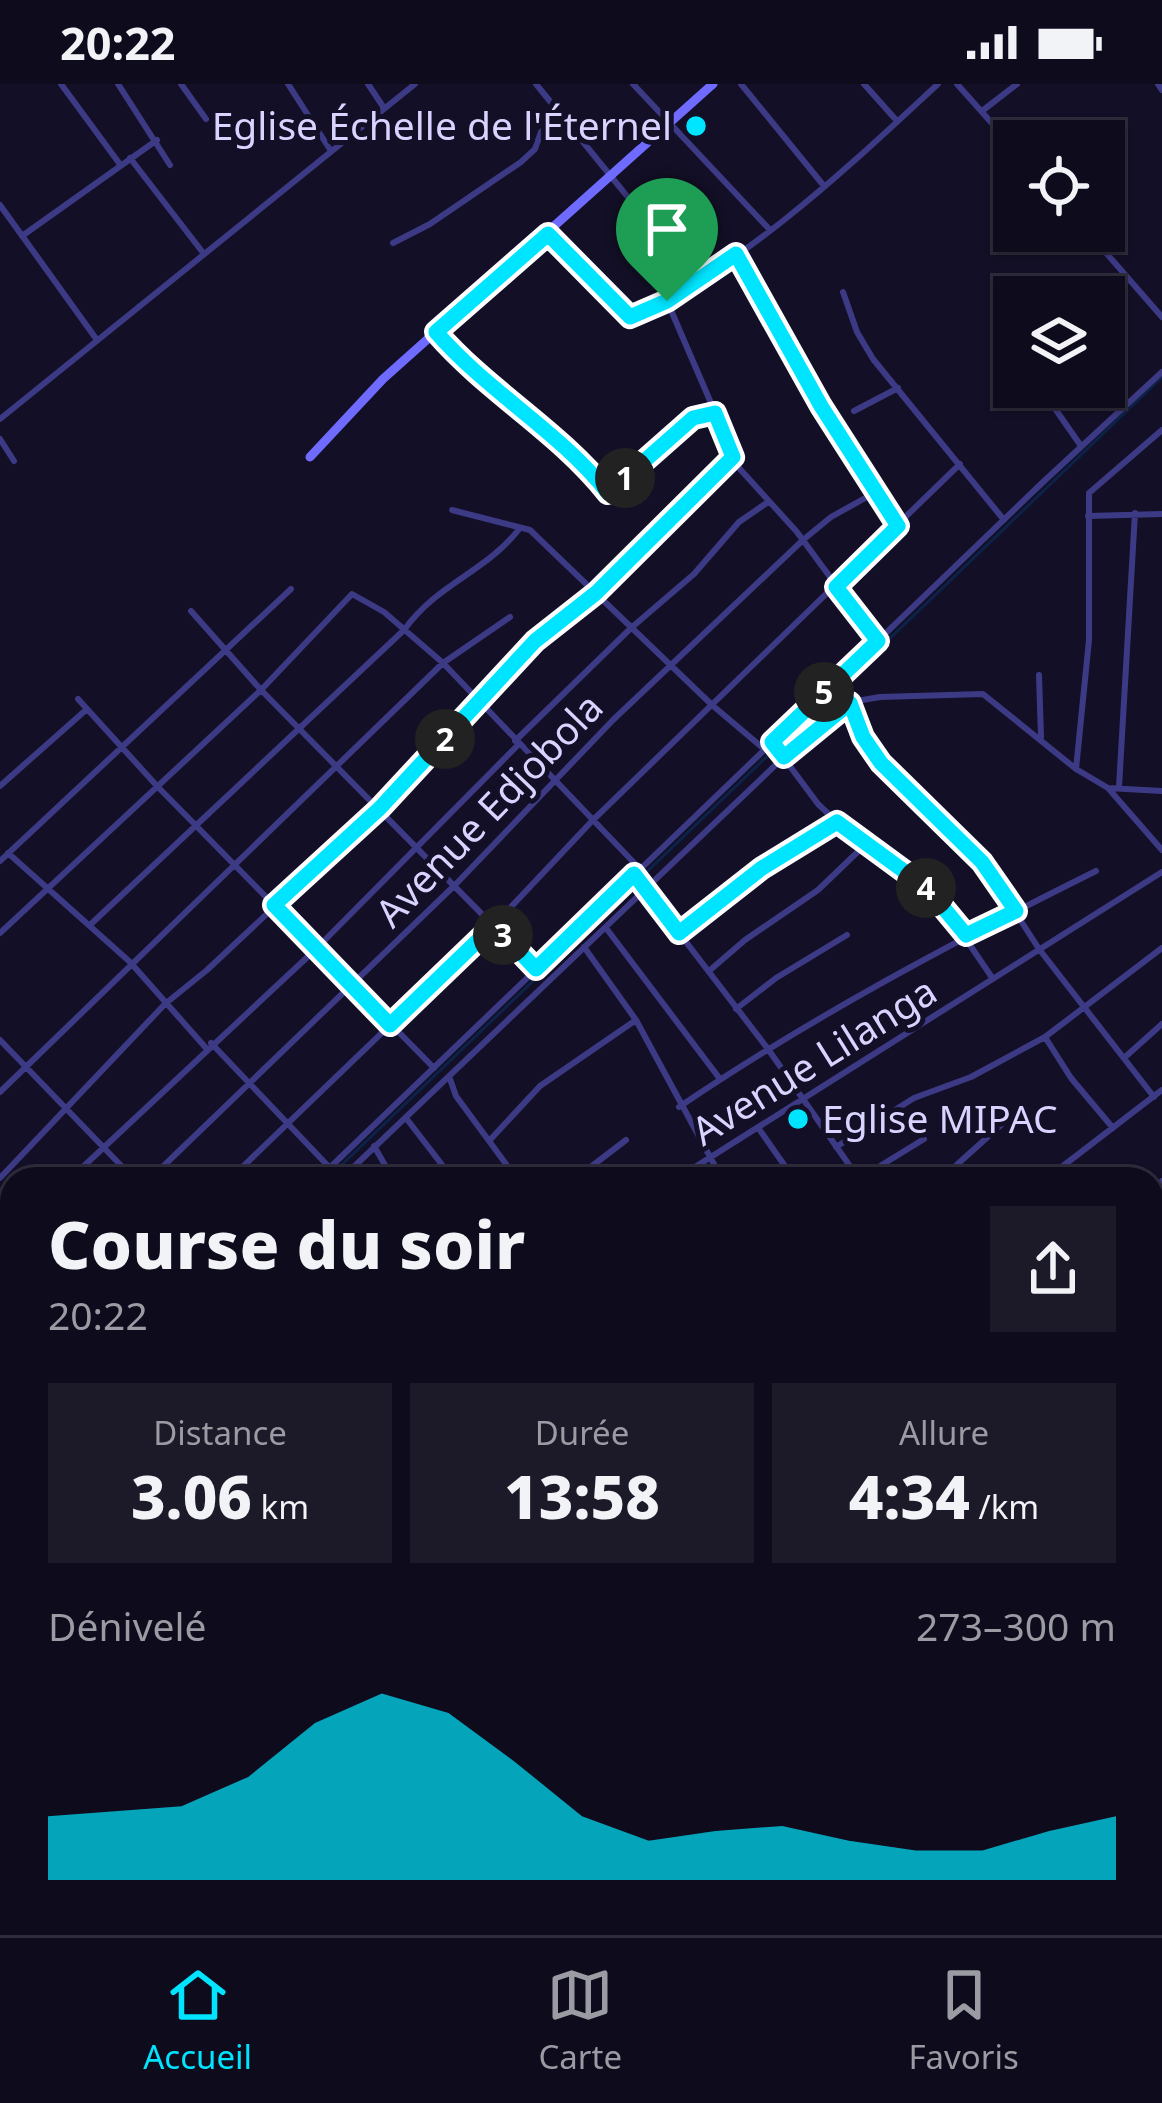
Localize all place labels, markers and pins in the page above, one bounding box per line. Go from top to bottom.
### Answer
place label: Eglise Échelle de l'Éternel [212,98,672,151]
marker: Eglise Échelle de l'Éternel [683,113,709,139]
pin [616,178,718,301]
pin: 1 [595,448,655,508]
pin: 5 [794,662,854,722]
pin: 2 [415,709,475,769]
pin: 4 [896,858,956,918]
pin: 3 [473,905,533,965]
place label: Eglise MIPAC [822,1091,1058,1144]
marker: Eglise MIPAC [785,1106,811,1132]

